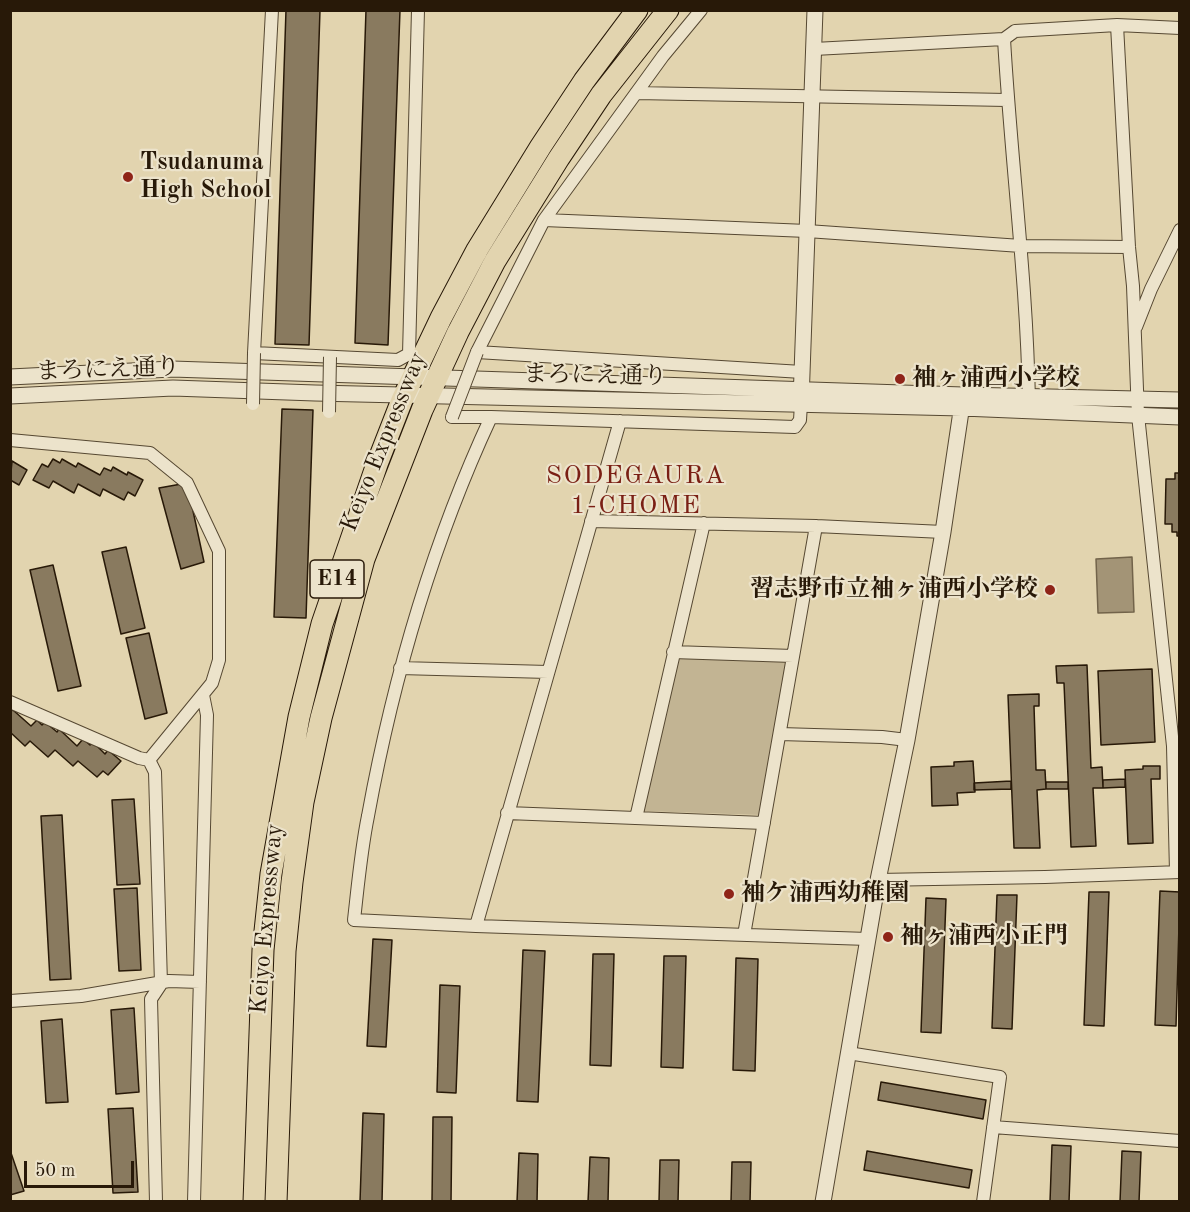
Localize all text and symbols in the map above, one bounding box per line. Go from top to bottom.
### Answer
place label: Tsudanuma High School [140,149,271,205]
marker: Tsudanuma High School [121,170,135,184]
street label: Keiyo Expressway [335,348,433,536]
street label: まろにえ通り [36,353,180,387]
street label: まろにえ通り [523,360,667,392]
place label: 袖ヶ浦西小学校 [912,365,1080,393]
marker: 袖ヶ浦西小学校 [893,372,907,386]
district label: SODEGAURA 1-CHOME [546,460,726,522]
road number: E14 [310,560,364,598]
place label: 習志野市立袖ヶ浦西小学校 [750,576,1038,604]
marker: 習志野市立袖ヶ浦西小学校 [1043,583,1057,597]
street label: Keiyo Expressway [244,823,290,1015]
place label: 袖ケ浦西幼稚園 [741,880,909,908]
marker: 袖ケ浦西幼稚園 [722,887,736,901]
place label: 袖ヶ浦西小正門 [900,923,1068,951]
marker: 袖ヶ浦西小正門 [881,930,895,944]
scale bar [27,1149,136,1187]
text: 50 m [35,1162,75,1180]

